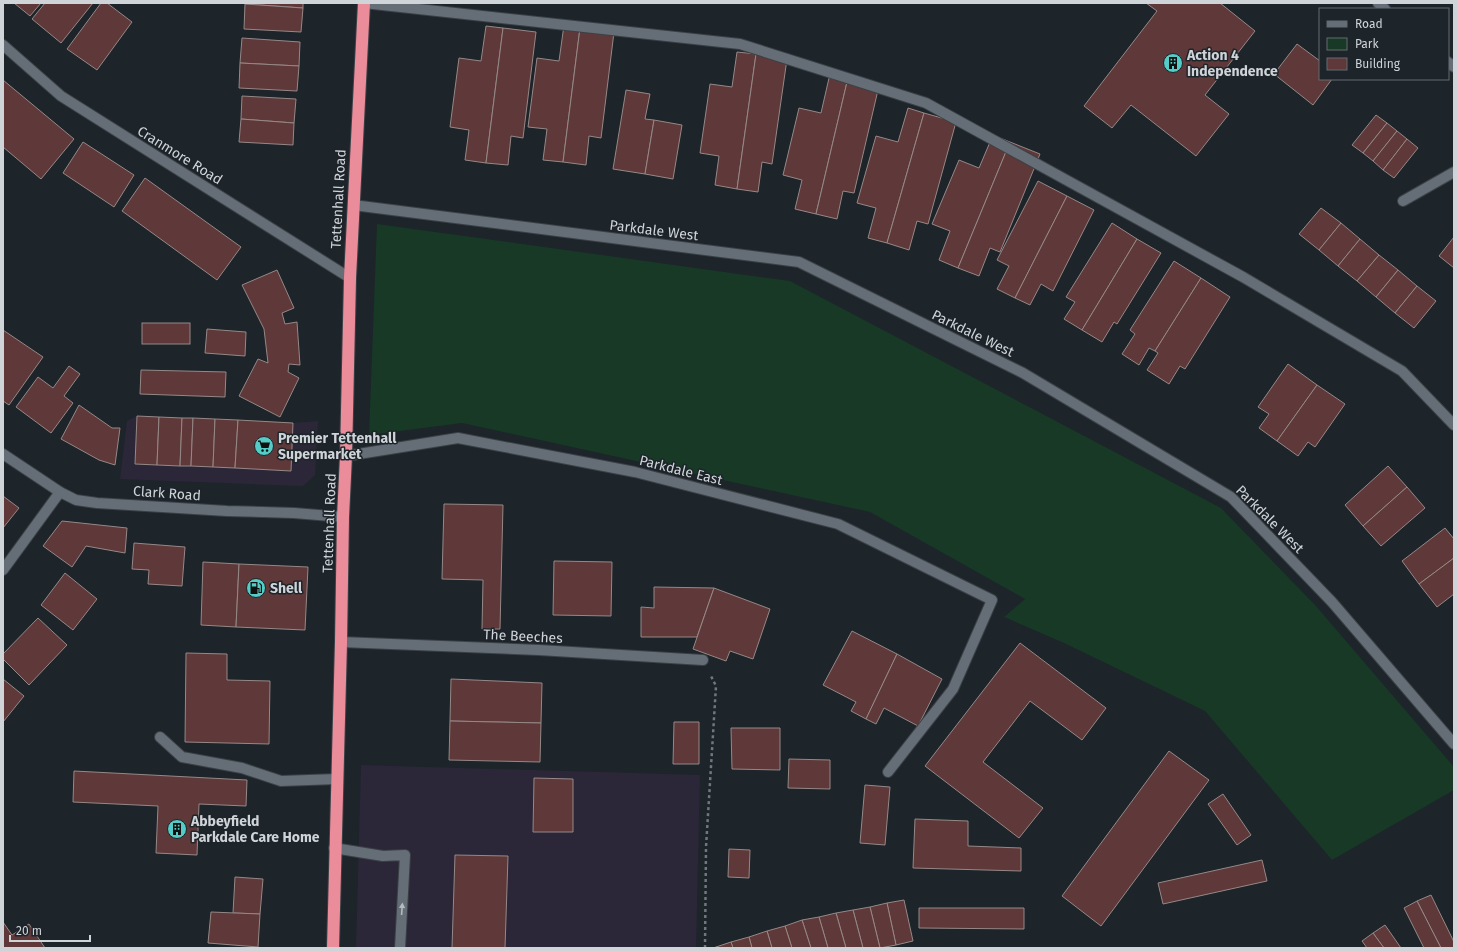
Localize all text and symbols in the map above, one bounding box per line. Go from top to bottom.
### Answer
legend [1319,8,1449,80]
text: Road [1355,17,1383,31]
text: Park [1355,37,1379,51]
place label: Action 4 Independence [1186,47,1278,80]
building icon: Action 4 Independence [1162,52,1184,74]
text: Building [1355,57,1401,71]
street label: Cranmore Road [134,122,225,188]
street label: Tettenhall Road [327,149,350,249]
street label: Parkdale West [609,217,700,244]
street label: Parkdale West [929,306,1017,361]
place label: Premier Tettenhall Supermarket [278,430,397,463]
supermarket icon: Premier Tettenhall Supermarket [253,435,275,457]
street label: Parkdale East [638,452,725,489]
street label: Tettenhall Road [319,473,340,573]
street label: Parkdale West [1232,482,1308,558]
street label: Clark Road [132,483,201,504]
fuel station icon: Shell [245,577,267,599]
place label: Shell [270,580,303,597]
street label: The Beeches [483,626,564,647]
place label: Abbeyfield Parkdale Care Home [190,813,320,846]
building icon: Abbeyfield Parkdale Care Home [166,818,188,840]
one-way arrow [399,903,406,915]
scale bar [10,917,90,943]
text: 20 m [16,924,42,938]

